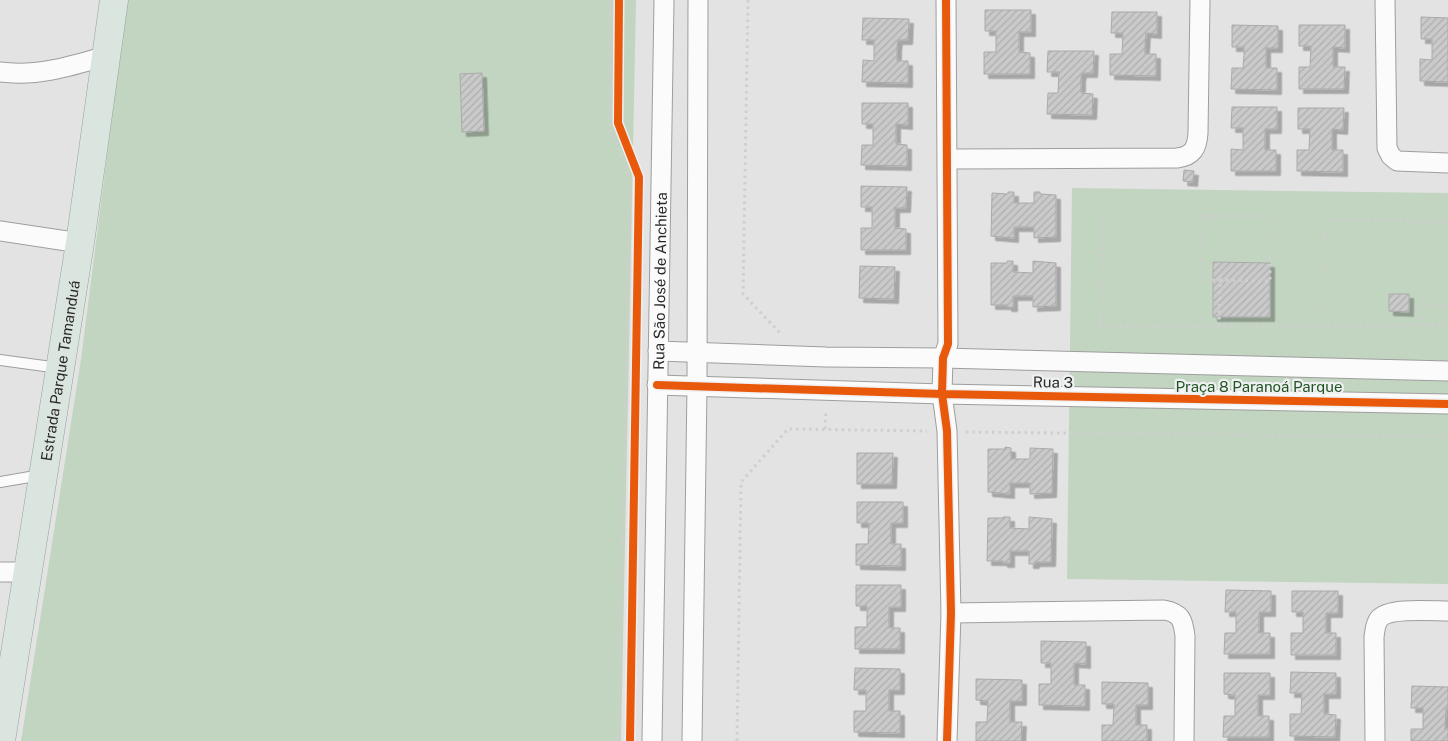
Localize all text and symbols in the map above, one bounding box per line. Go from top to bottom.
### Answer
street label: Rua São José de Anchieta [650,192,669,370]
street label: Estrada Parque Tamanduá [37,279,82,462]
street label: Rua 3 [1033,373,1073,391]
park label: Praça 8 Paranoá Parque [1176,378,1342,395]

